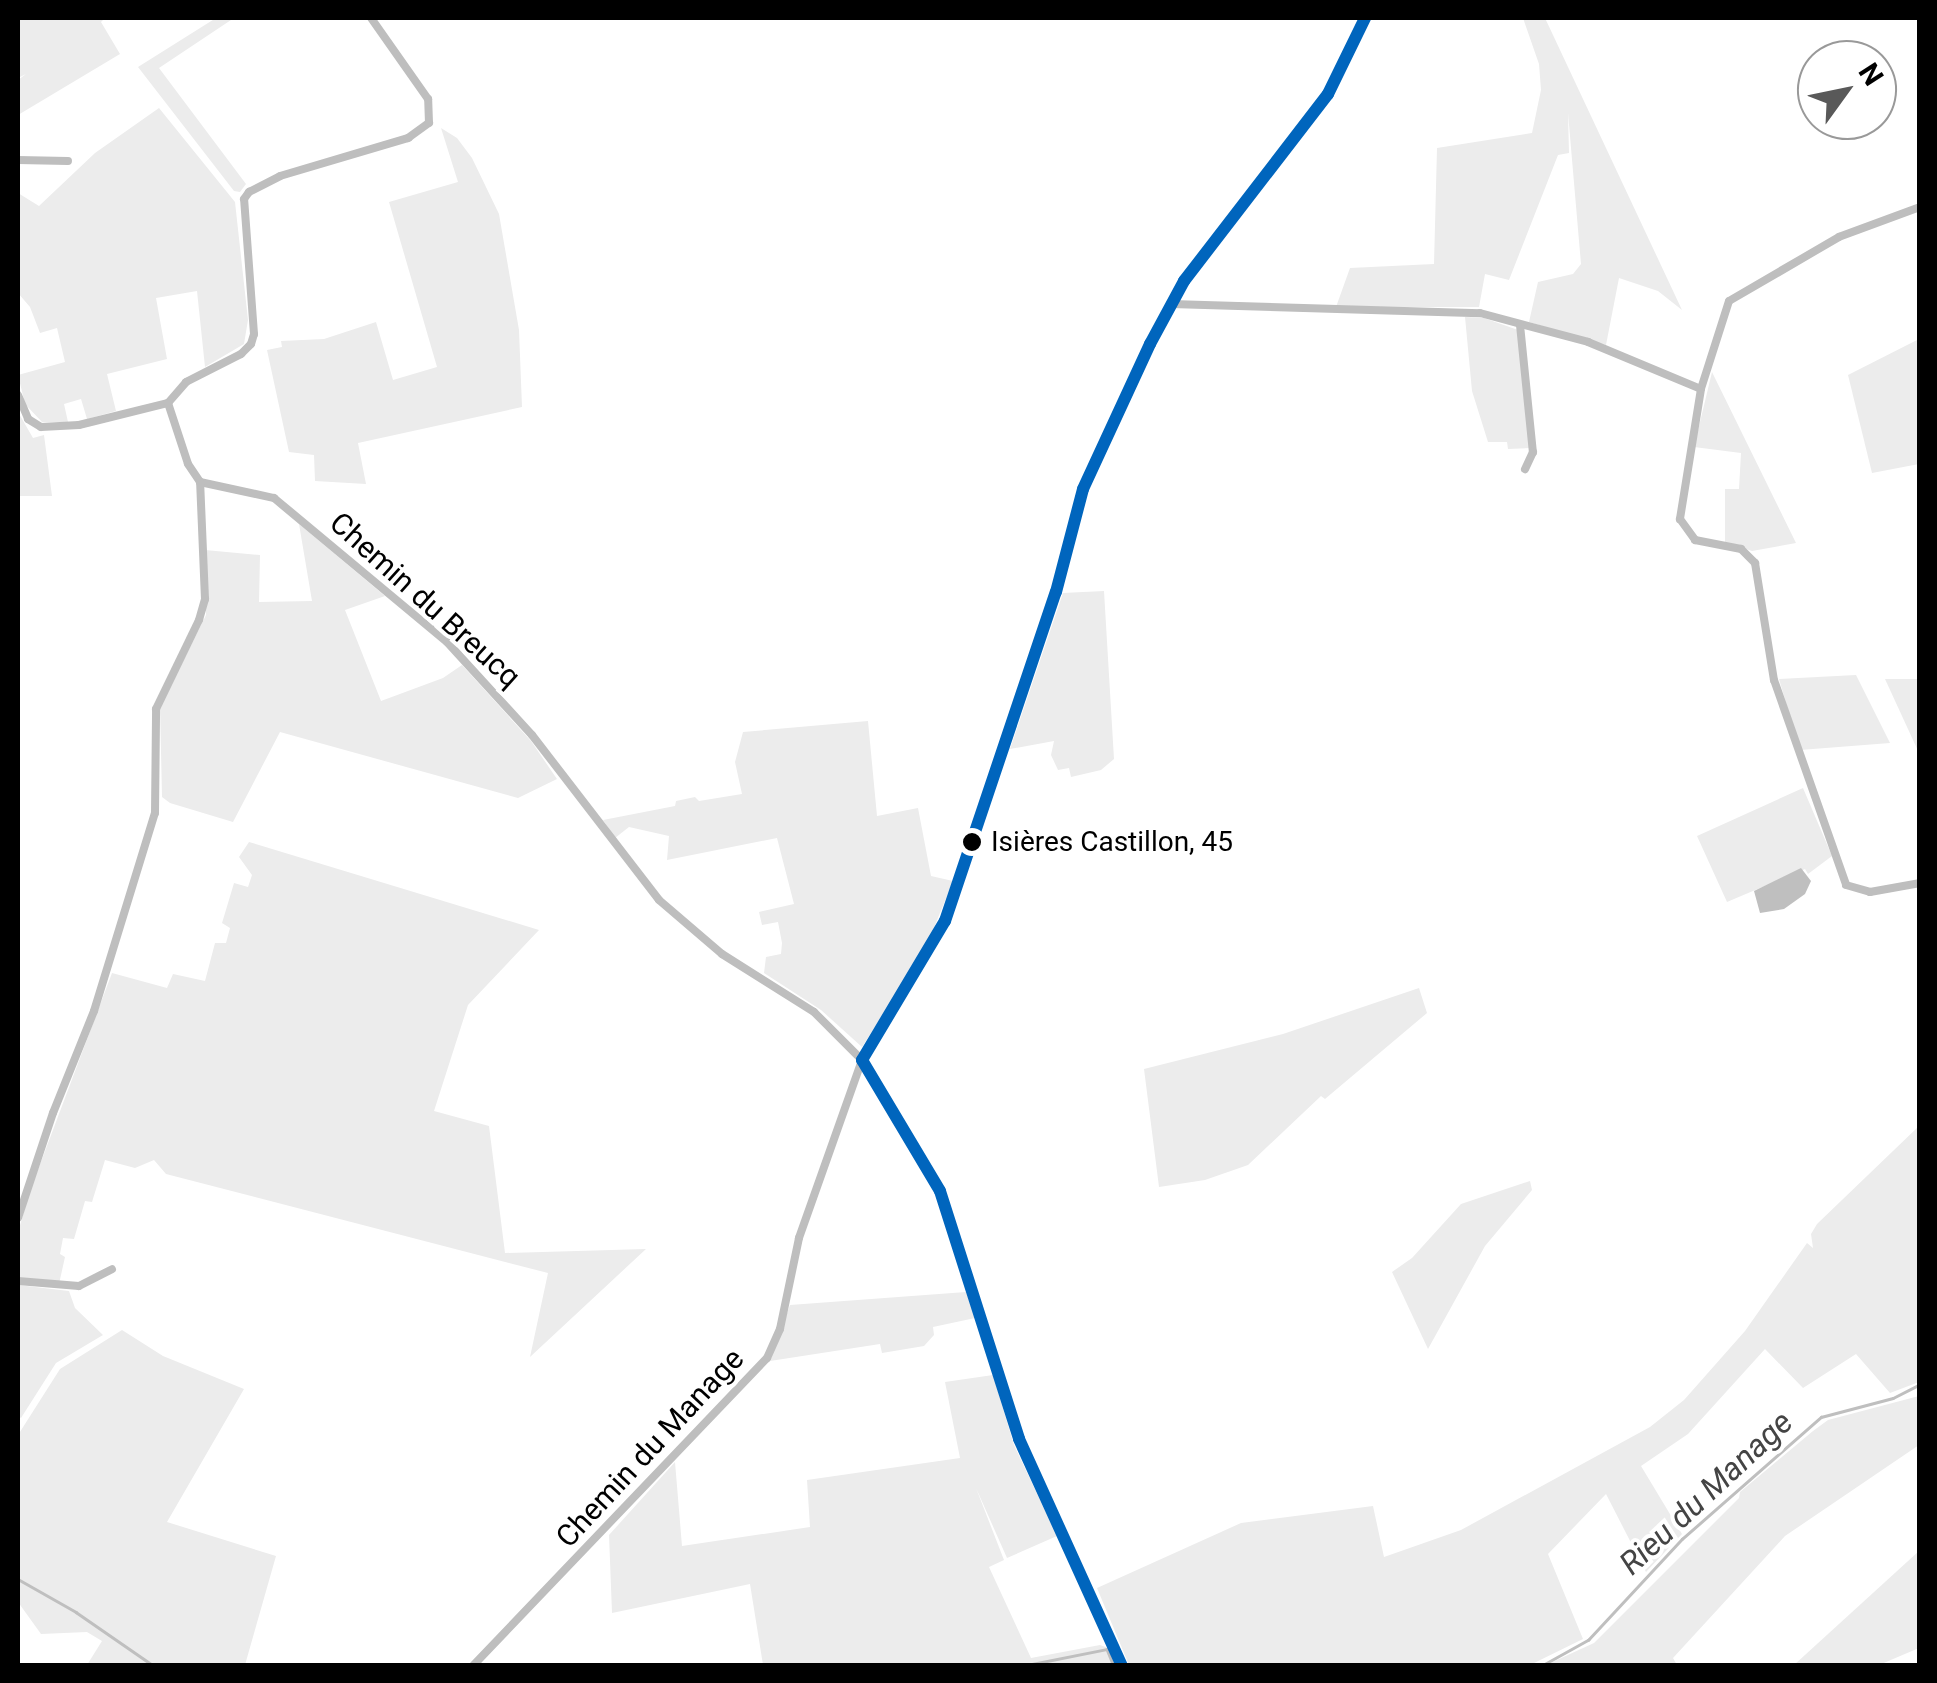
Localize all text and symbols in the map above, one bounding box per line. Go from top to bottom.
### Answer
north arrow [1797,40,1897,140]
text: N [1852,57,1890,92]
street label: Chemin du Breucq [322,505,528,695]
place label: Isières Castillon, 45 [991,825,1233,859]
marker: Isières Castillon, 45 [962,832,982,852]
street label: Chemin du Manage [549,1341,751,1555]
water label: Rieu du Manage [1612,1403,1800,1583]

